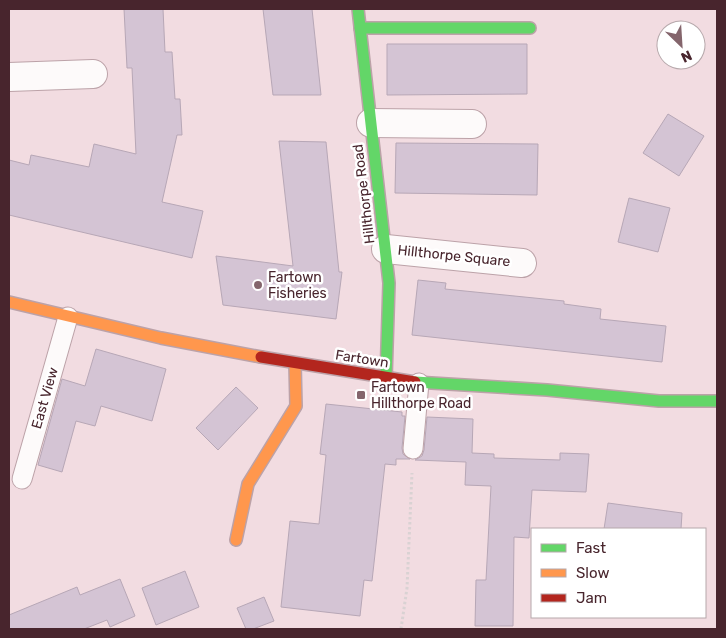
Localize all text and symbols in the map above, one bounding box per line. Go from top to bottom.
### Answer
north arrow [656,20,706,70]
text: N [678,46,694,66]
street label: Hillthorpe Road [349,143,379,245]
street label: Hillthorpe Square [397,242,511,270]
place label: Fartown Fisheries [268,269,327,302]
marker: Fartown Fisheries [252,279,264,291]
street label: Fartown [334,346,390,372]
street label: East View [28,365,62,431]
place label: Fartown Hillthorpe Road [371,379,471,412]
marker: Fartown Hillthorpe Road [355,389,367,401]
legend [531,528,706,618]
text: Fast [576,539,606,557]
text: Slow [576,564,609,582]
text: Jam [576,589,607,607]

